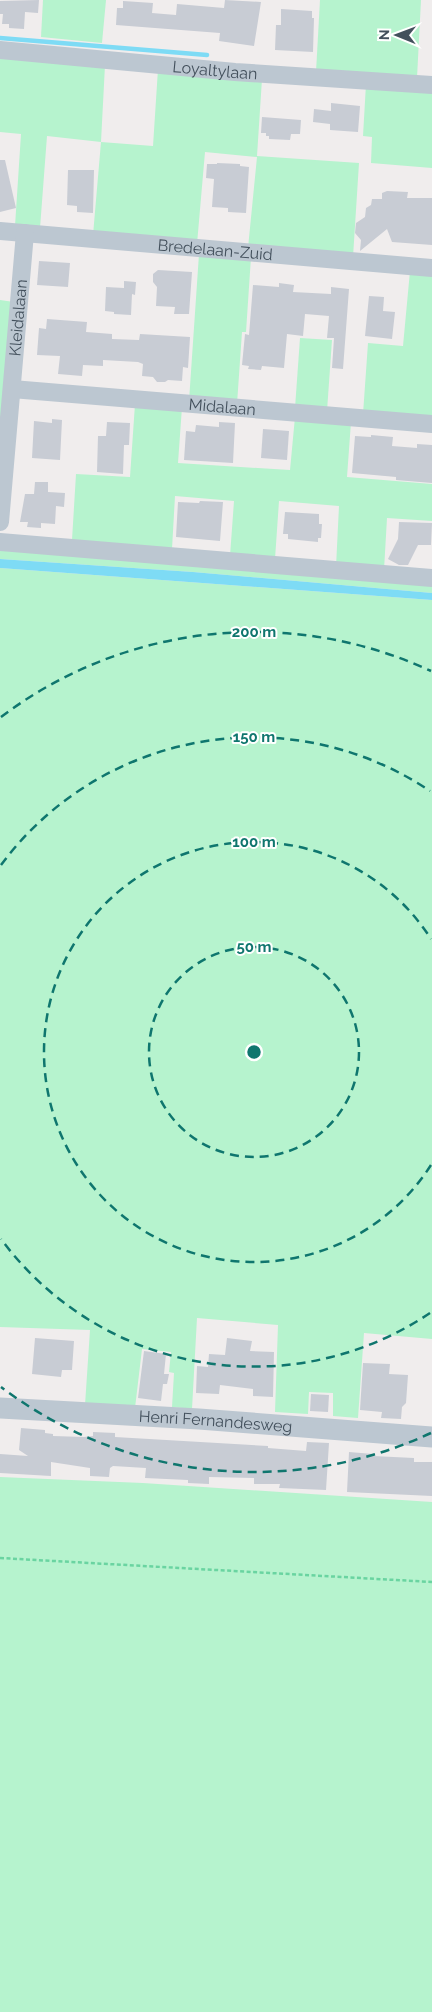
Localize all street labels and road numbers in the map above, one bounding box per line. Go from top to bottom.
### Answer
street label: Loyaltylaan [172,57,258,83]
street label: Bredelaan-Zuid [157,235,274,264]
street label: Kleidalaan [5,278,30,357]
street label: Midalaan [188,394,257,419]
street label: Henri Fernandesweg [138,1406,293,1436]

